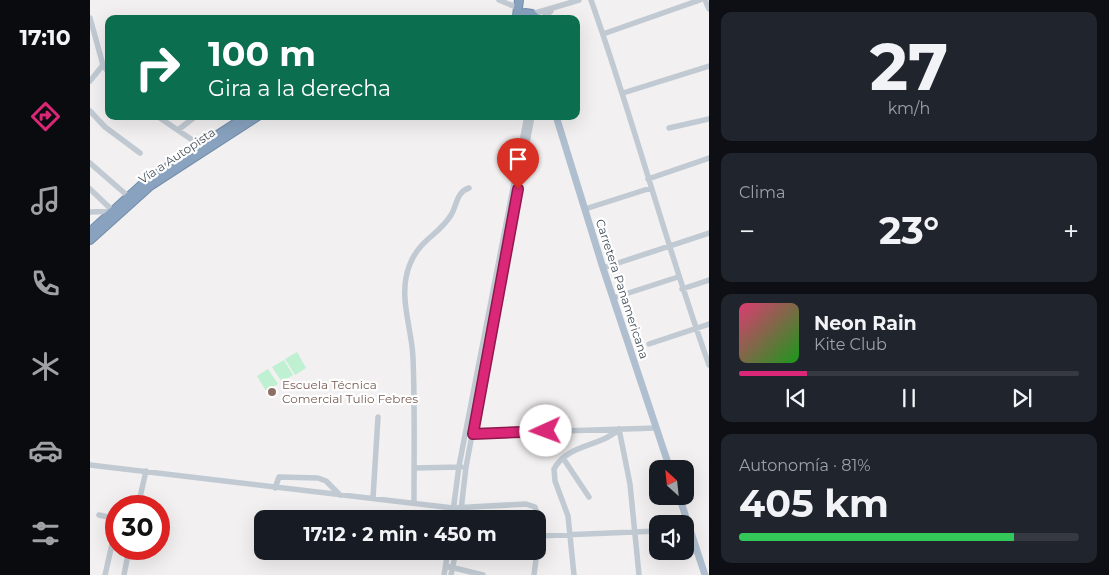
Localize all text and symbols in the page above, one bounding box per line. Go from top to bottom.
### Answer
text: 17:10 [19,24,71,51]
text: 27 [870,27,948,106]
text: 100 m [208,32,316,75]
icon: right [125,35,190,100]
text: Gira a la derecha [208,75,391,102]
icon: directions [28,99,63,134]
text: km/h [888,99,930,118]
street label: Vía a Autopista [135,124,218,187]
pin [497,138,539,189]
icon: arrive [504,145,532,173]
icon: music [28,183,63,218]
text: Clima [739,183,785,202]
text: 23° [879,207,939,254]
text: − [739,214,755,248]
text: + [1063,214,1079,248]
street label: Carretera Panamericana [593,217,652,361]
icon: phone [28,266,63,301]
text: Neon Rain [814,312,917,335]
text: Kite Club [814,335,887,354]
icon: climate [28,349,63,384]
place label: Escuela Técnica Comercial Tulio Febres [282,377,418,406]
icon: previous [782,384,810,412]
icon: pause [895,384,923,412]
icon: next [1008,384,1036,412]
marker: Escuela Técnica Comercial Tulio Febres [266,386,278,398]
position arrow [519,404,571,456]
icon: car [28,433,63,468]
text: Autonomía · 81% [739,456,871,475]
north arrow [649,460,694,505]
map controls [649,460,694,560]
text: 405 km [739,480,889,527]
speed limit sign: 30 [105,495,170,560]
button: sound [649,515,694,560]
icon: filters [28,516,63,551]
text: 17:12 · 2 min · 450 m [303,523,497,546]

